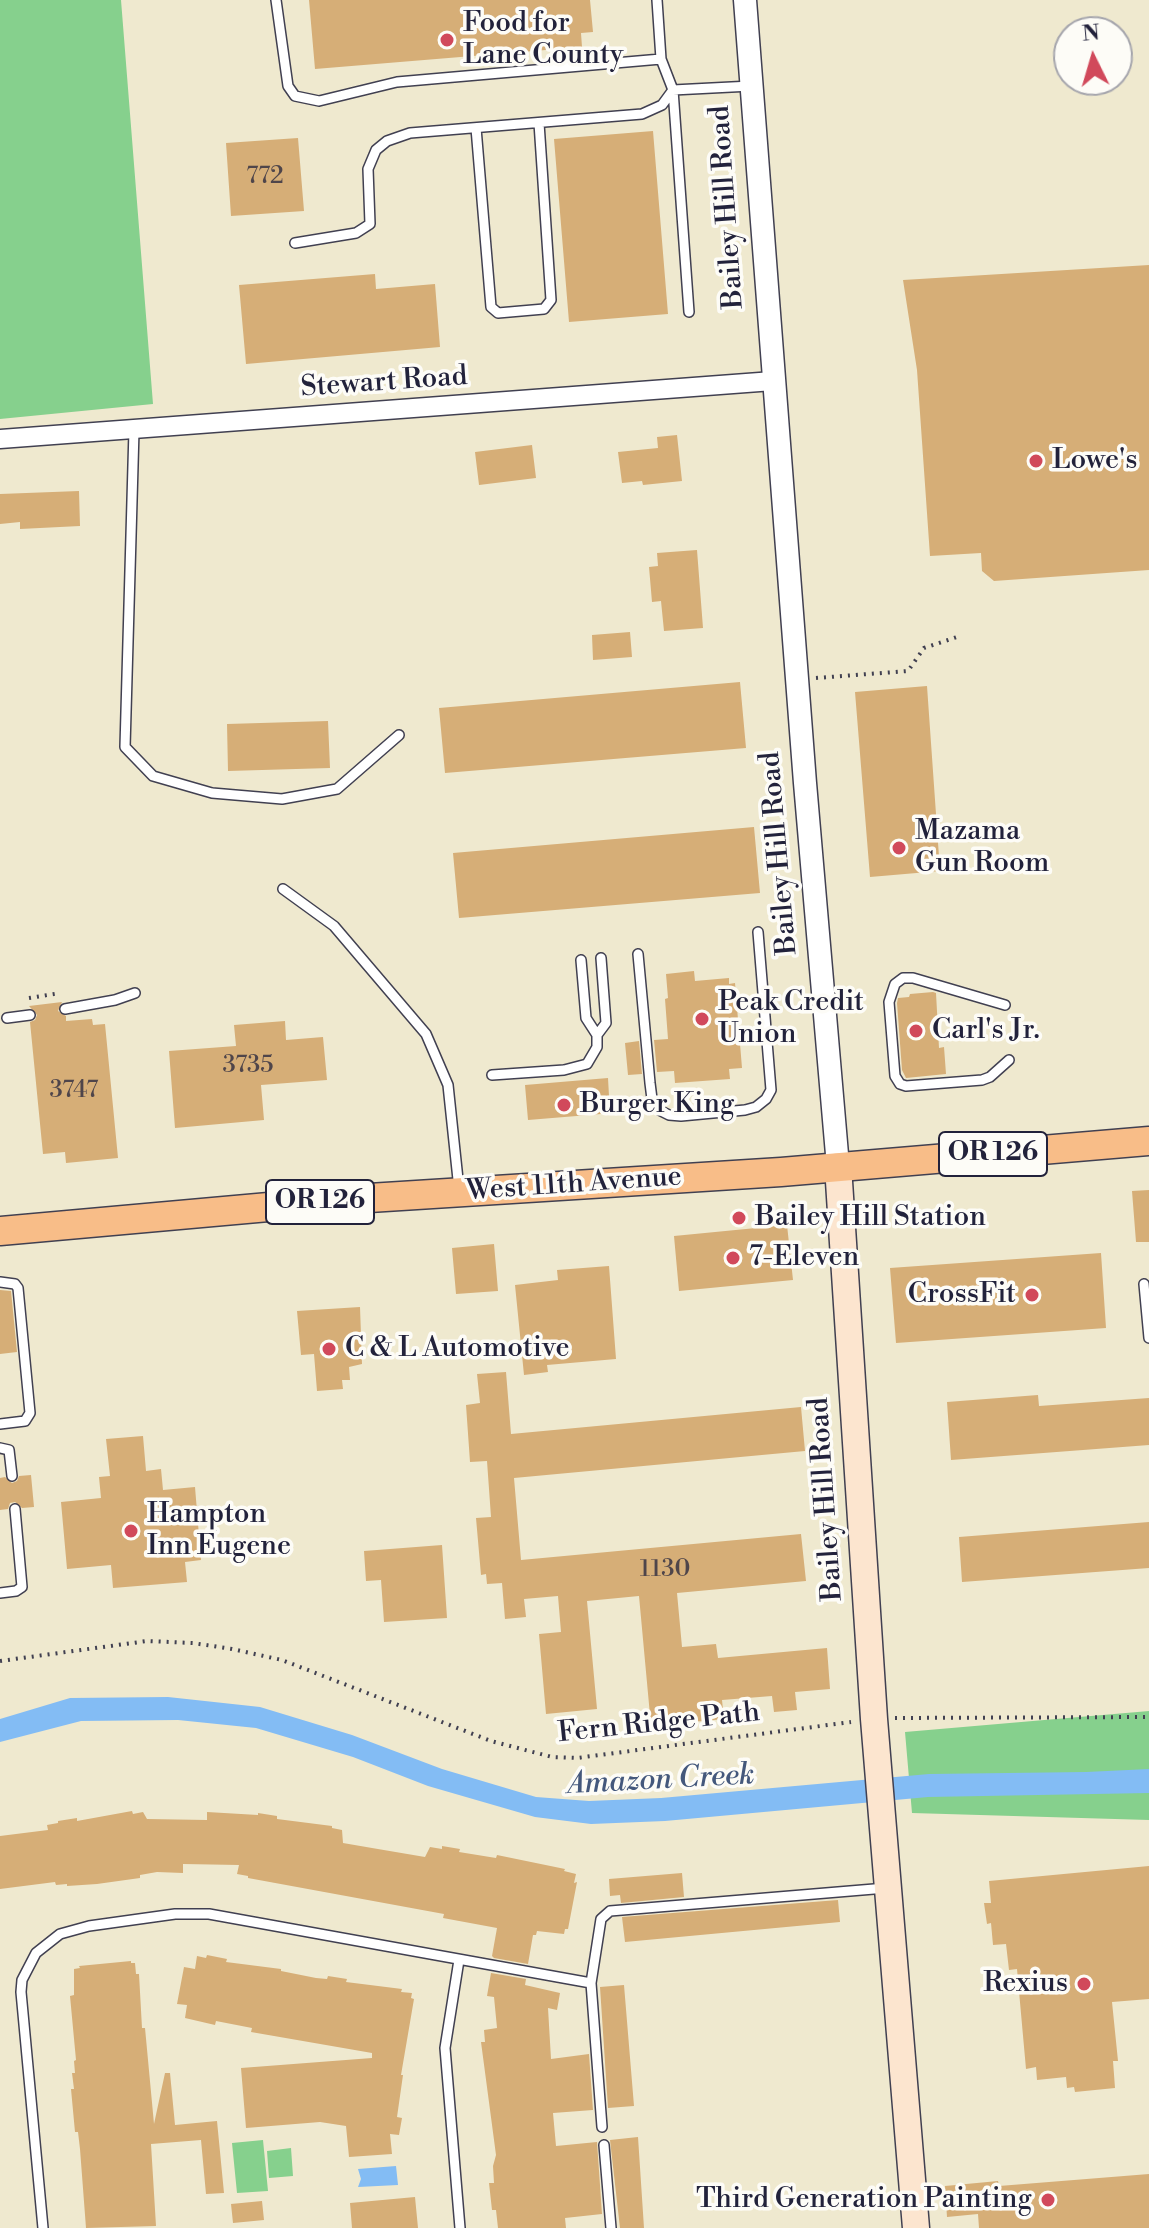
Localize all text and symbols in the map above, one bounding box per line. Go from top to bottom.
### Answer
place label: Food for Lane County [463,7,623,73]
north arrow [1053,16,1133,96]
text: N [1081,19,1101,48]
marker: Food for Lane County [438,31,456,49]
street label: Bailey Hill Road [704,104,752,310]
house number: 772 [246,163,284,191]
street label: Stewart Road [300,360,468,406]
place label: Lowe's [1052,444,1138,478]
marker: Lowe's [1027,452,1045,470]
street label: Bailey Hill Road [754,750,806,956]
place label: Mazama Gun Room [915,815,1049,881]
marker: Mazama Gun Room [890,839,908,857]
place label: Peak Credit Union [718,986,864,1052]
marker: Peak Credit Union [693,1010,711,1028]
place label: Carl's Jr. [932,1014,1040,1048]
marker: Carl's Jr. [907,1022,925,1040]
house number: 3735 [222,1052,274,1080]
house number: 3747 [50,1077,98,1105]
place label: Burger King [580,1088,735,1122]
marker: Burger King [555,1096,573,1114]
road number: OR 126 [939,1132,1047,1176]
street label: West 11th Avenue [465,1161,683,1209]
road number: OR 126 [266,1180,374,1224]
place label: Bailey Hill Station [755,1201,986,1235]
marker: Bailey Hill Station [730,1209,748,1227]
place label: 7-Eleven [749,1241,859,1275]
marker: 7-Eleven [724,1249,742,1267]
place label: CrossFit [908,1278,1016,1312]
marker: CrossFit [1023,1286,1041,1304]
place label: C & L Automotive [345,1332,570,1366]
marker: C & L Automotive [320,1340,338,1358]
street label: Bailey Hill Road [803,1396,851,1602]
place label: Hampton Inn Eugene [147,1498,291,1564]
marker: Hampton Inn Eugene [122,1522,140,1540]
house number: 1130 [640,1556,690,1584]
street label: Fern Ridge Path [556,1697,762,1751]
water label: Amazon Creek [566,1758,756,1804]
place label: Rexius [983,1967,1068,2001]
marker: Rexius [1075,1975,1093,1993]
place label: Third Generation Painting [696,2183,1032,2217]
marker: Third Generation Painting [1039,2191,1057,2209]

